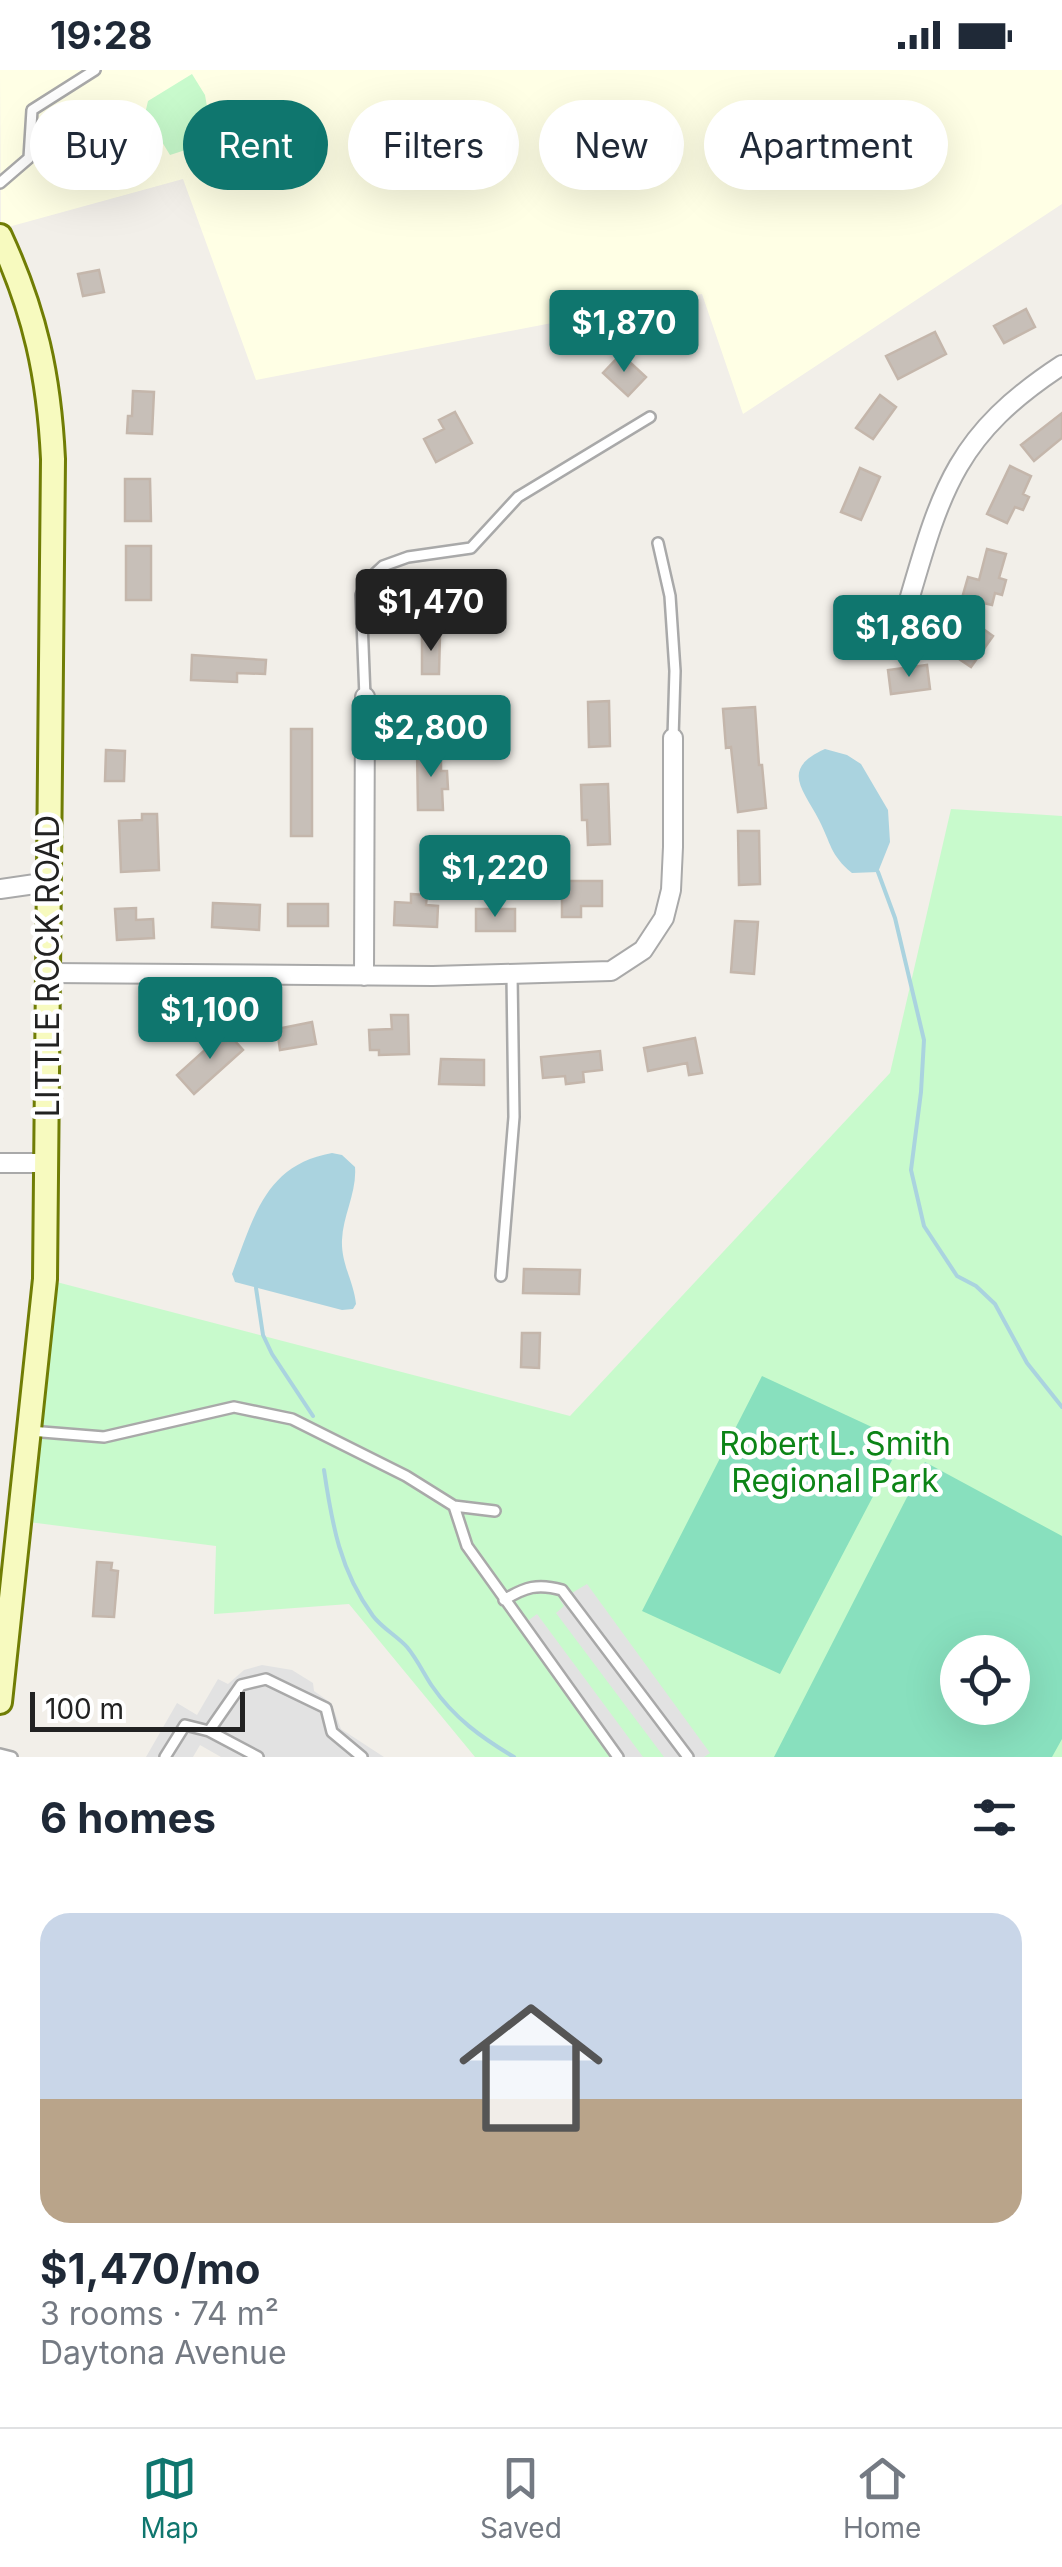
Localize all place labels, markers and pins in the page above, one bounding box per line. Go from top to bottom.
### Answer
pin: $1,870 [543,290,705,375]
pin: $1,470 [350,569,512,654]
pin: $1,860 [828,595,990,680]
pin: $2,800 [350,695,512,780]
pin: $1,220 [414,835,576,920]
pin: $1,100 [129,977,291,1062]

